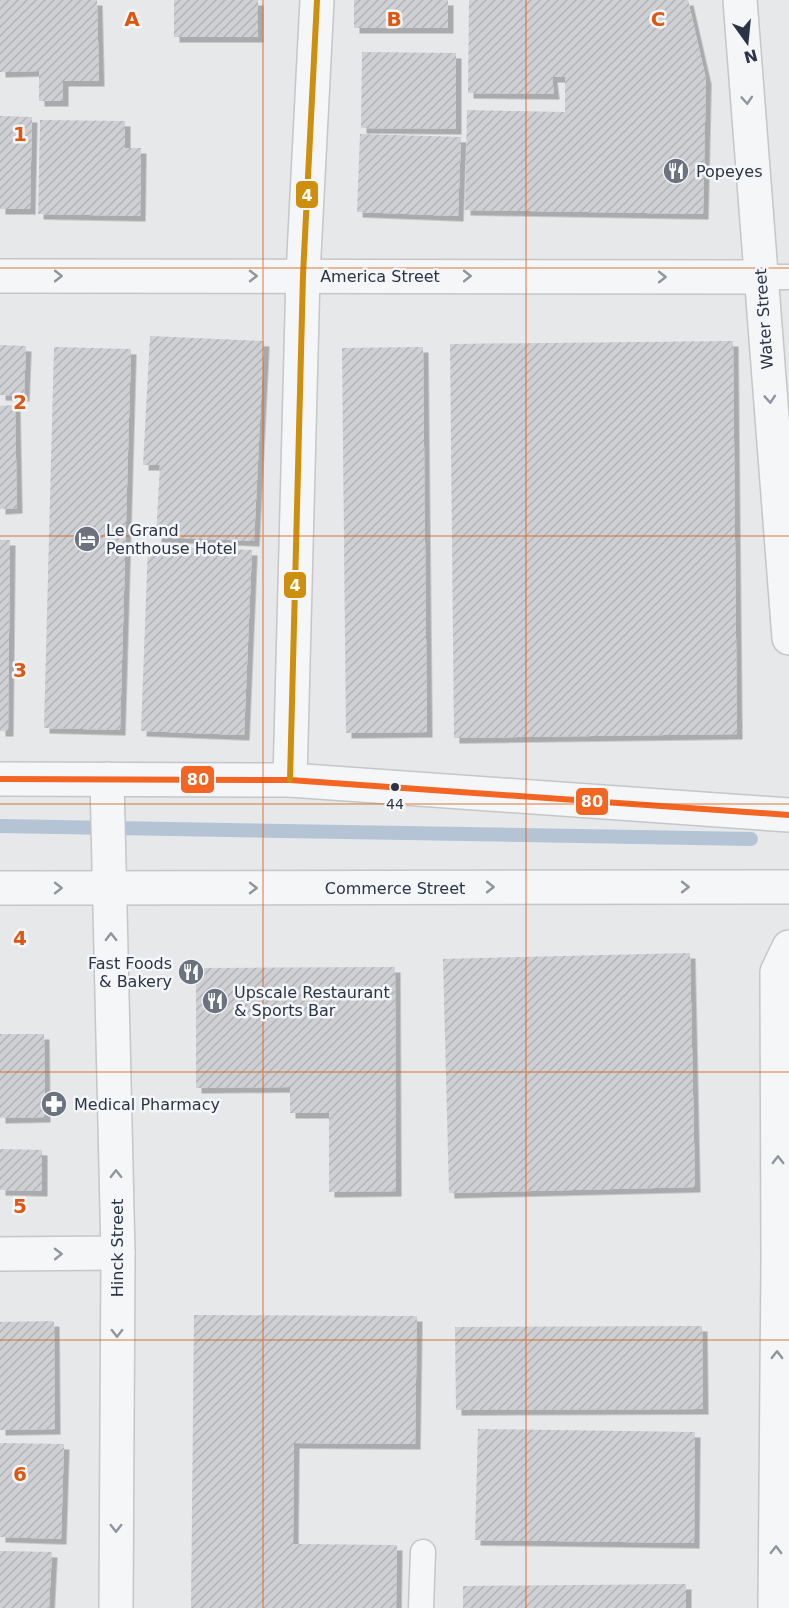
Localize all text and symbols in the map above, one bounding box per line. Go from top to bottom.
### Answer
text: A [124,7,140,31]
text: B [386,7,402,31]
text: C [651,7,665,31]
north arrow [717,12,777,72]
text: N [742,45,760,67]
one-way arrow [741,96,754,105]
text: 1 [13,122,27,146]
restaurant icon: Popeyes [661,156,691,186]
place label: Popeyes [696,162,763,181]
line badge: 4 [295,180,319,209]
text: 4 [301,186,313,205]
street label: America Street [320,267,440,286]
street label: Water Street [751,268,777,370]
one-way arrow [249,269,258,282]
one-way arrow [54,270,63,282]
one-way arrow [462,270,471,282]
one-way arrow [657,271,666,283]
text: 2 [13,390,27,414]
one-way arrow [764,395,777,404]
place label: Le Grand Penthouse Hotel [106,521,237,558]
hotel icon: Le Grand Penthouse Hotel [72,524,102,554]
line badge: 4 [283,571,307,599]
text: 4 [289,576,301,595]
text: 3 [13,658,27,682]
line badge: 80 [180,765,215,794]
text: 80 [187,770,209,789]
marker: 44 [389,781,401,793]
line badge: 80 [575,787,609,816]
text: 80 [581,792,603,811]
place label: 44 [386,796,404,812]
street label: Commerce Street [325,879,465,898]
one-way arrow [486,881,495,893]
one-way arrow [681,881,690,893]
one-way arrow [54,882,63,894]
one-way arrow [249,882,258,894]
text: 4 [13,926,27,950]
one-way arrow [105,932,118,941]
place label: Fast Foods & Bakery [88,954,172,991]
restaurant icon: Fast Foods & Bakery [176,957,206,987]
place label: Upscale Restaurant & Sports Bar [234,983,390,1020]
restaurant icon: Upscale Restaurant & Sports Bar [200,986,230,1016]
pharmacy icon: Medical Pharmacy [39,1089,69,1119]
place label: Medical Pharmacy [74,1095,220,1114]
one-way arrow [772,1155,784,1164]
one-way arrow [110,1169,123,1178]
text: 5 [13,1194,27,1218]
street label: Hinck Street [108,1199,127,1297]
one-way arrow [54,1248,63,1260]
one-way arrow [111,1328,124,1337]
one-way arrow [771,1350,784,1359]
text: 6 [13,1462,27,1486]
one-way arrow [110,1523,122,1532]
one-way arrow [770,1545,782,1554]

